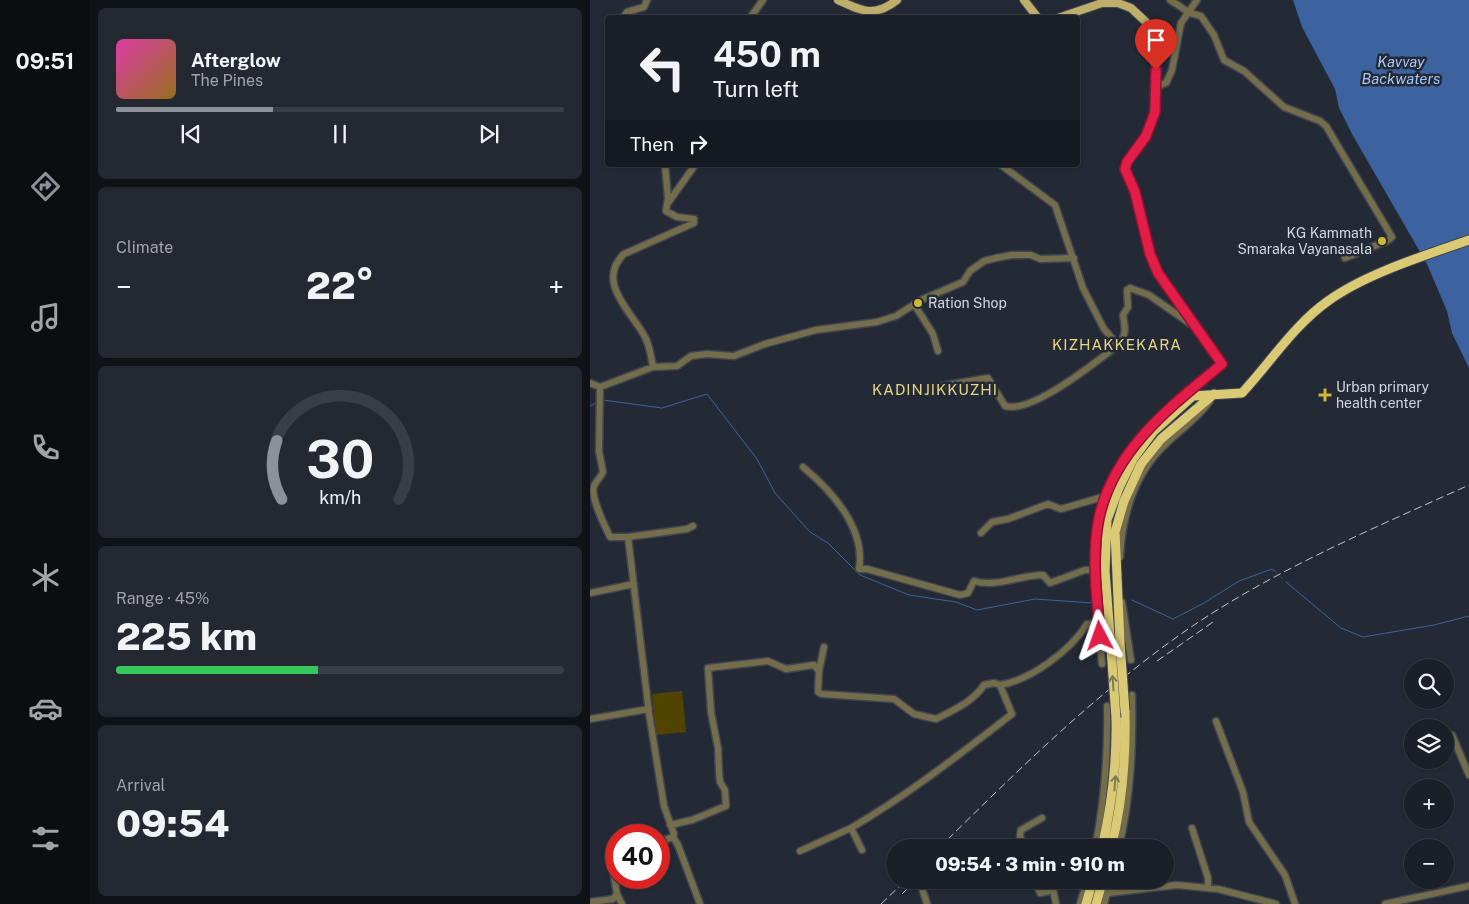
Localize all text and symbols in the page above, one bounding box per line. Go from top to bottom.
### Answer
pin [1135,19,1177,70]
icon: arrive [1142,26,1170,54]
text: 450 m [713,34,821,75]
icon: left [630,35,695,100]
text: 09:51 [16,48,74,74]
text: Afterglow [191,49,281,71]
water label: Kavvay Backwaters [1362,53,1440,87]
text: The Pines [191,71,263,90]
text: Turn left [713,76,799,102]
icon: previous [177,120,205,148]
icon: pause [326,120,354,148]
icon: next [475,120,503,148]
icon: right [684,130,712,158]
text: Then [630,133,674,155]
icon: directions [28,169,63,204]
place label: KG Kammath Smaraka Vayanasala [1237,225,1372,257]
marker: KG Kammath Smaraka Vayanasala [1376,235,1388,247]
text: Climate [116,238,173,257]
text: 22° [306,263,374,308]
text: − [116,270,132,303]
text: + [548,270,564,303]
place label: Ration Shop [928,295,1007,311]
marker: Ration Shop [912,297,924,309]
icon: music [28,300,63,335]
district label: KIZHAKKEKARA [1052,336,1182,353]
place label: Urban primary health center [1336,379,1430,411]
district label: KADINJIKKUZHI [872,381,998,398]
marker: Urban primary health center [1318,388,1332,402]
text: 30 [306,429,374,490]
icon: phone [28,430,63,465]
text: km/h [319,487,361,508]
icon: climate [28,560,63,595]
text: Range · 45% [116,589,209,608]
position arrow [1073,609,1125,661]
text: 225 km [116,614,257,659]
map controls [1404,659,1454,889]
button: search [1404,659,1454,709]
one-way arrow [1109,675,1118,691]
icon: car [28,691,63,726]
button: layers [1404,719,1454,769]
one-way arrow [1110,775,1119,791]
text: Arrival [116,776,165,795]
button: + [1404,779,1454,829]
text: 09:54 [116,801,229,846]
icon: filters [28,821,63,856]
speed limit sign: 40 [605,824,670,889]
button: − [1404,839,1454,889]
text: 09:54 · 3 min · 910 m [935,853,1125,875]

